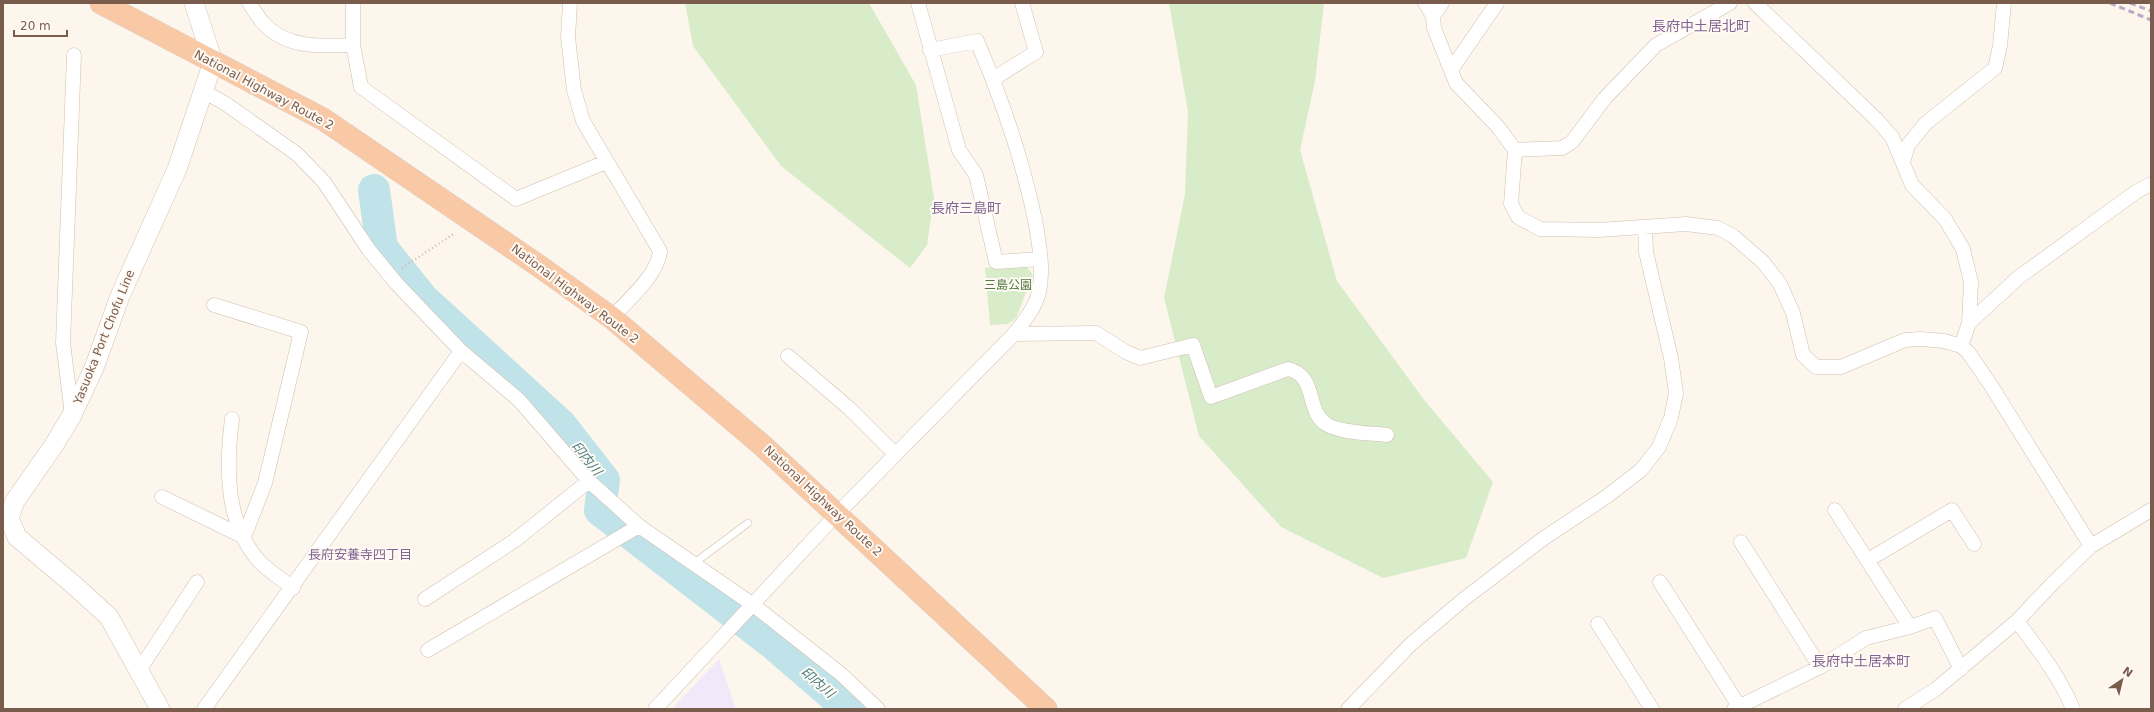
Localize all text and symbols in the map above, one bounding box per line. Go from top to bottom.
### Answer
scale bar [14,12,67,38]
district label: 長府中土居北町 [1652,18,1750,34]
text: 20 m [20,19,51,33]
street label: National Highway Route 2 [192,47,336,133]
district label: 長府三島町 [931,200,1001,216]
street label: National Highway Route 2 [509,242,641,346]
street label: Yasuoka Port Chofu Line [70,268,137,407]
park label: 三島公園 [984,278,1032,292]
water label: 印内川 [569,438,606,480]
street label: National Highway Route 2 [761,443,885,559]
district label: 長府安養寺四丁目 [308,547,412,562]
district label: 長府中土居本町 [1812,653,1910,669]
north arrow [2102,660,2142,700]
water label: 印内川 [798,664,839,702]
text: N [2120,664,2135,680]

